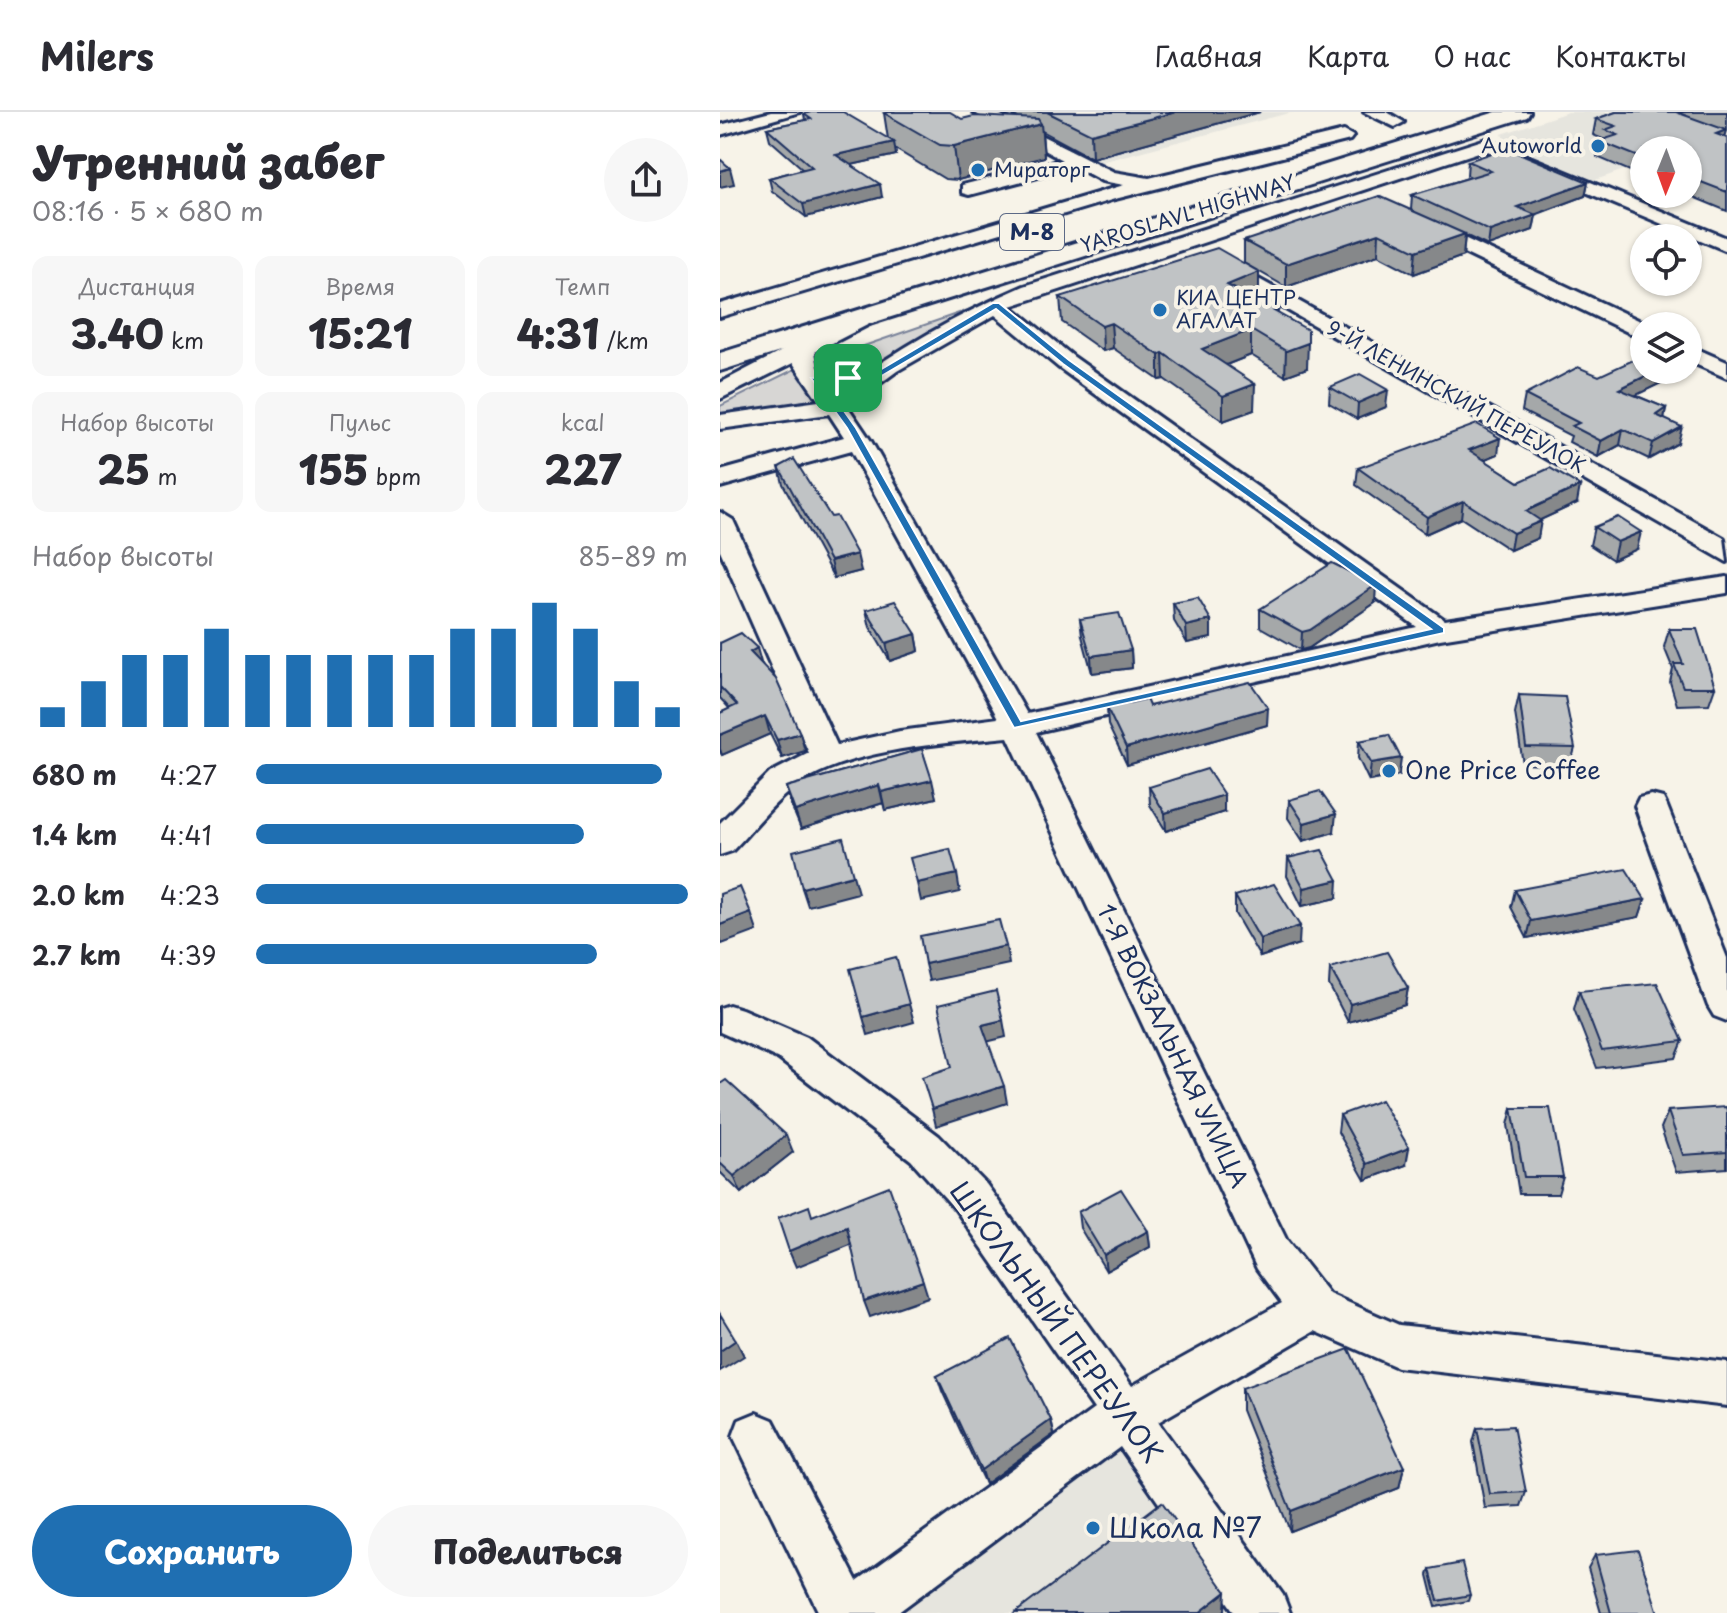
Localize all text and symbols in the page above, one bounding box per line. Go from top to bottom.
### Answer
text: Milers [40,27,154,84]
text: Главная [1155,34,1263,77]
text: Карта [1307,34,1389,77]
text: О нас [1433,34,1511,77]
text: Контакты [1555,34,1687,77]
text: Утренний забег [32,128,384,194]
place label: Autoworld [1481,130,1582,160]
north arrow [1630,136,1702,208]
map controls [1630,136,1702,384]
marker: Autoworld [1589,137,1607,155]
button: share [604,138,688,222]
place label: Мираторг [994,154,1091,184]
marker: Мираторг [969,161,987,179]
street label: YAROSLAVL HIGHWAY [1077,166,1299,260]
text: 08:16 · 5 × 680 m [32,191,264,230]
road number: М-8 [1000,214,1064,250]
button: locate [1630,224,1702,296]
text: Дистанция [79,269,196,302]
text: Время [325,269,395,302]
text: Темп [555,269,610,302]
place label: КИА ЦЕНТР АГАЛАТ [1176,282,1296,335]
marker: КИА ЦЕНТР АГАЛАТ [1151,301,1169,319]
text: 3.40 [71,302,164,363]
text: 15:21 [308,302,412,363]
text: 4:31 [517,302,600,363]
street label: 9-Й ЛЕНИНСКИЙ ПЕРЕУЛОК [1322,312,1591,480]
button: layers [1630,312,1702,384]
text: km [164,323,204,356]
text: /km [600,323,649,356]
pin [814,344,882,412]
icon: arrive [826,356,870,400]
text: Набор высоты [60,405,214,438]
text: Пульс [329,405,391,438]
text: kcal [561,405,605,438]
text: 25 [97,438,150,499]
text: 155 [299,438,369,499]
text: 227 [544,438,621,499]
text: m [150,459,178,492]
text: bpm [369,459,421,492]
text: Набор высоты [32,536,214,575]
text: 85–89 m [579,536,688,575]
place label: One Price Coffee [1405,751,1601,787]
text: 680 m [32,755,117,794]
text: 4:27 [160,755,217,794]
marker: One Price Coffee [1380,762,1398,780]
text: 1.4 km [32,815,117,854]
text: 4:41 [160,815,212,854]
text: 2.0 km [32,875,125,914]
text: 4:23 [160,875,220,914]
street label: 1-Я ВОКЗАЛЬНАЯ УЛИЦА [1089,897,1258,1193]
text: 2.7 km [32,935,121,974]
text: 4:39 [160,935,216,974]
street label: ШКОЛЬНЫЙ ПЕРЕУЛОК [940,1171,1174,1471]
button: Сохранить [32,1505,352,1597]
button: Поделиться [368,1505,688,1597]
place label: Школа №7 [1109,1505,1262,1548]
marker: Школа №7 [1084,1519,1102,1537]

